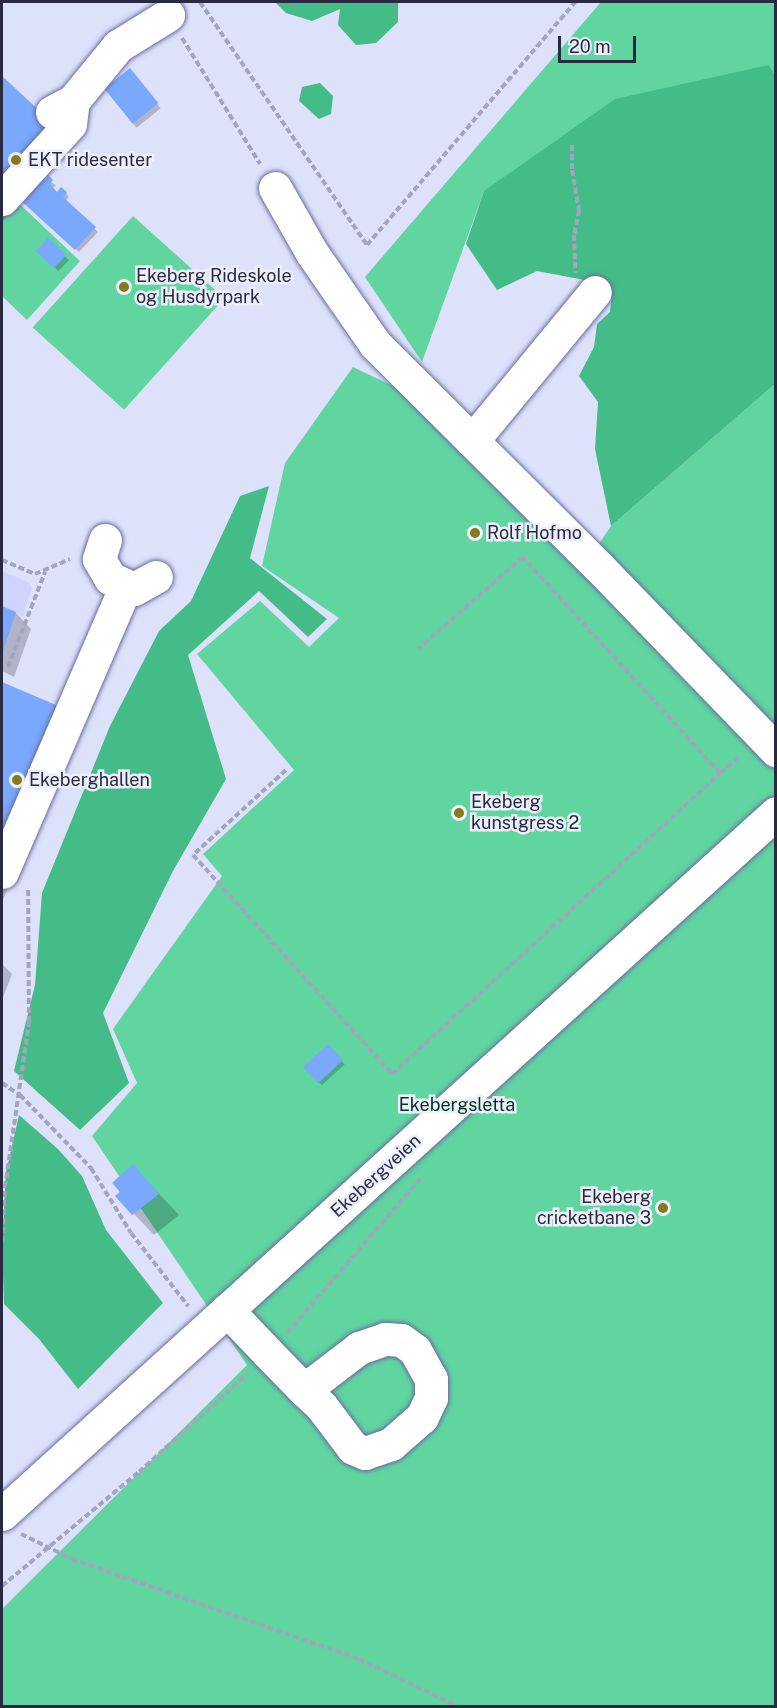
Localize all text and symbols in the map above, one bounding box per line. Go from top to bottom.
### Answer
scale bar [561,24,639,62]
text: 20 m [569,36,611,57]
place label: EKT ridesenter [28,149,152,171]
marker: EKT ridesenter [9,153,23,167]
place label: Ekeberg Rideskole og Husdyrpark [136,266,292,308]
marker: Ekeberg Rideskole og Husdyrpark [117,280,131,294]
place label: Rolf Hofmo [487,522,582,544]
marker: Rolf Hofmo [468,526,482,540]
place label: Ekeberghallen [29,769,150,791]
marker: Ekeberghallen [10,773,24,787]
place label: Ekeberg kunstgress 2 [471,792,579,834]
marker: Ekeberg kunstgress 2 [452,806,466,820]
park label: Ekebergsletta [399,1094,515,1116]
street label: Ekebergveien [326,1130,426,1222]
place label: Ekeberg cricketbane 3 [537,1187,651,1230]
marker: Ekeberg cricketbane 3 [656,1201,670,1215]

